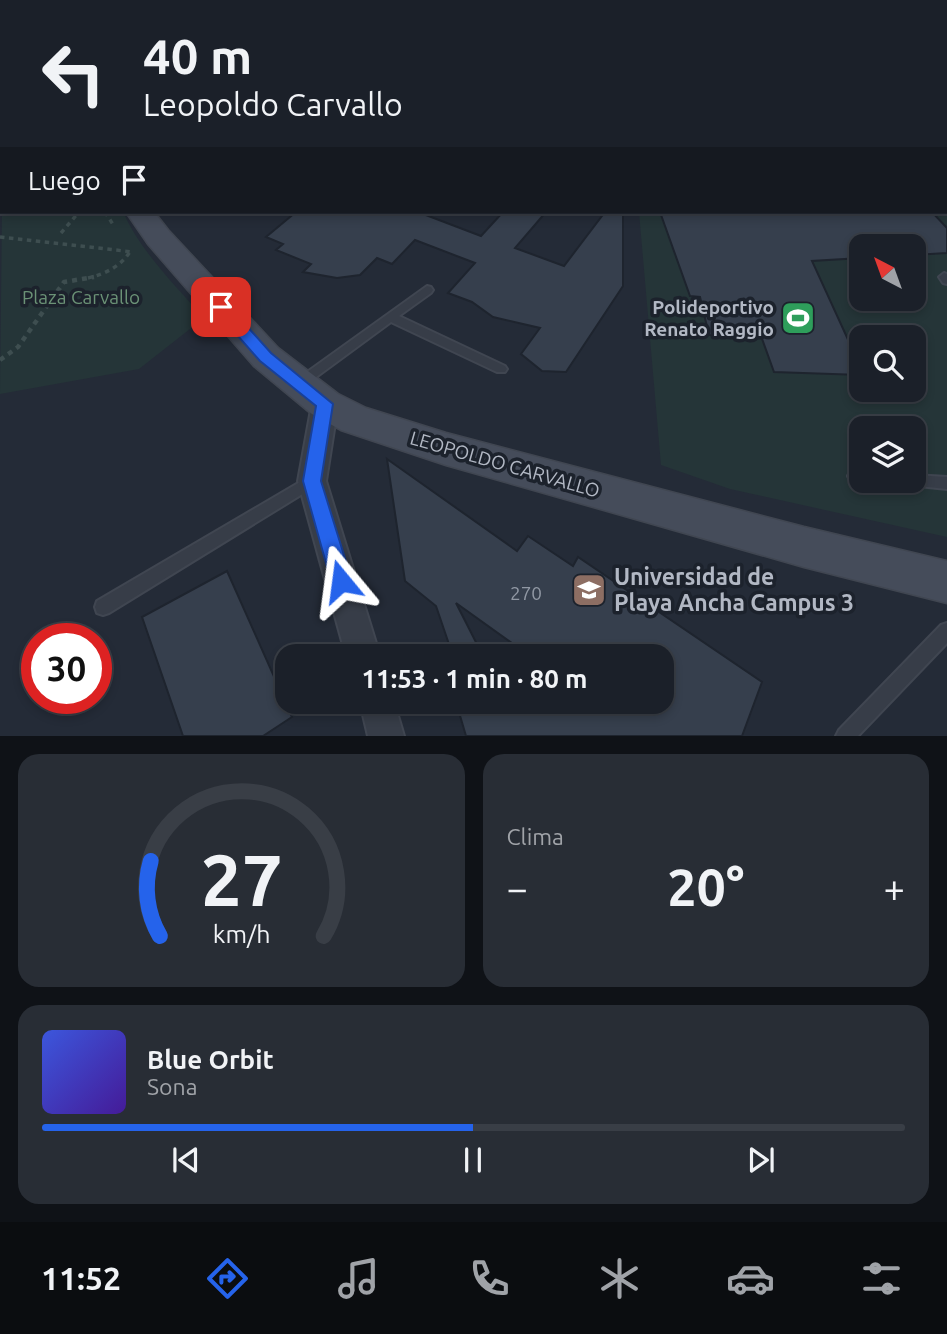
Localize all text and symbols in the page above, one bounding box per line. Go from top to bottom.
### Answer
icon: left [28,28,119,119]
text: 40 m [143,28,252,83]
text: Leopoldo Carvallo [143,86,403,122]
icon: arrive [115,161,153,199]
text: Luego [28,166,101,195]
north arrow [849,234,926,312]
map controls [849,234,926,493]
pin [191,277,251,337]
park label: Plaza Carvallo [22,286,140,308]
icon: arrive [202,288,240,326]
place label: Polideportivo Renato Raggio [644,296,774,340]
sports icon: Polideportivo Renato Raggio [779,299,817,337]
button: search [849,325,926,402]
button: layers [849,416,926,493]
street label: LEOPOLDO CARVALLO [408,426,602,502]
position arrow [304,544,378,618]
place label: Universidad de Playa Ancha Campus 3 [614,564,854,615]
school or university icon: Universidad de Playa Ancha Campus 3 [570,571,608,609]
house number: 270 [510,582,542,604]
speed limit sign: 30 [21,623,112,714]
text: 11:53 · 1 min · 80 m [361,664,588,693]
text: Clima [507,824,564,849]
text: 27 [200,839,282,921]
text: 20° [667,858,744,916]
text: − [507,867,528,909]
text: + [884,867,905,909]
text: km/h [212,920,270,948]
text: Blue Orbit [147,1045,274,1074]
text: Sona [147,1074,197,1099]
icon: previous [167,1141,205,1179]
icon: pause [454,1141,492,1179]
icon: next [742,1141,780,1179]
icon: directions [203,1254,252,1303]
icon: music [334,1254,383,1303]
icon: phone [465,1254,514,1303]
icon: climate [595,1254,644,1303]
icon: car [726,1254,775,1303]
icon: filters [857,1254,906,1303]
text: 11:52 [41,1260,121,1296]

